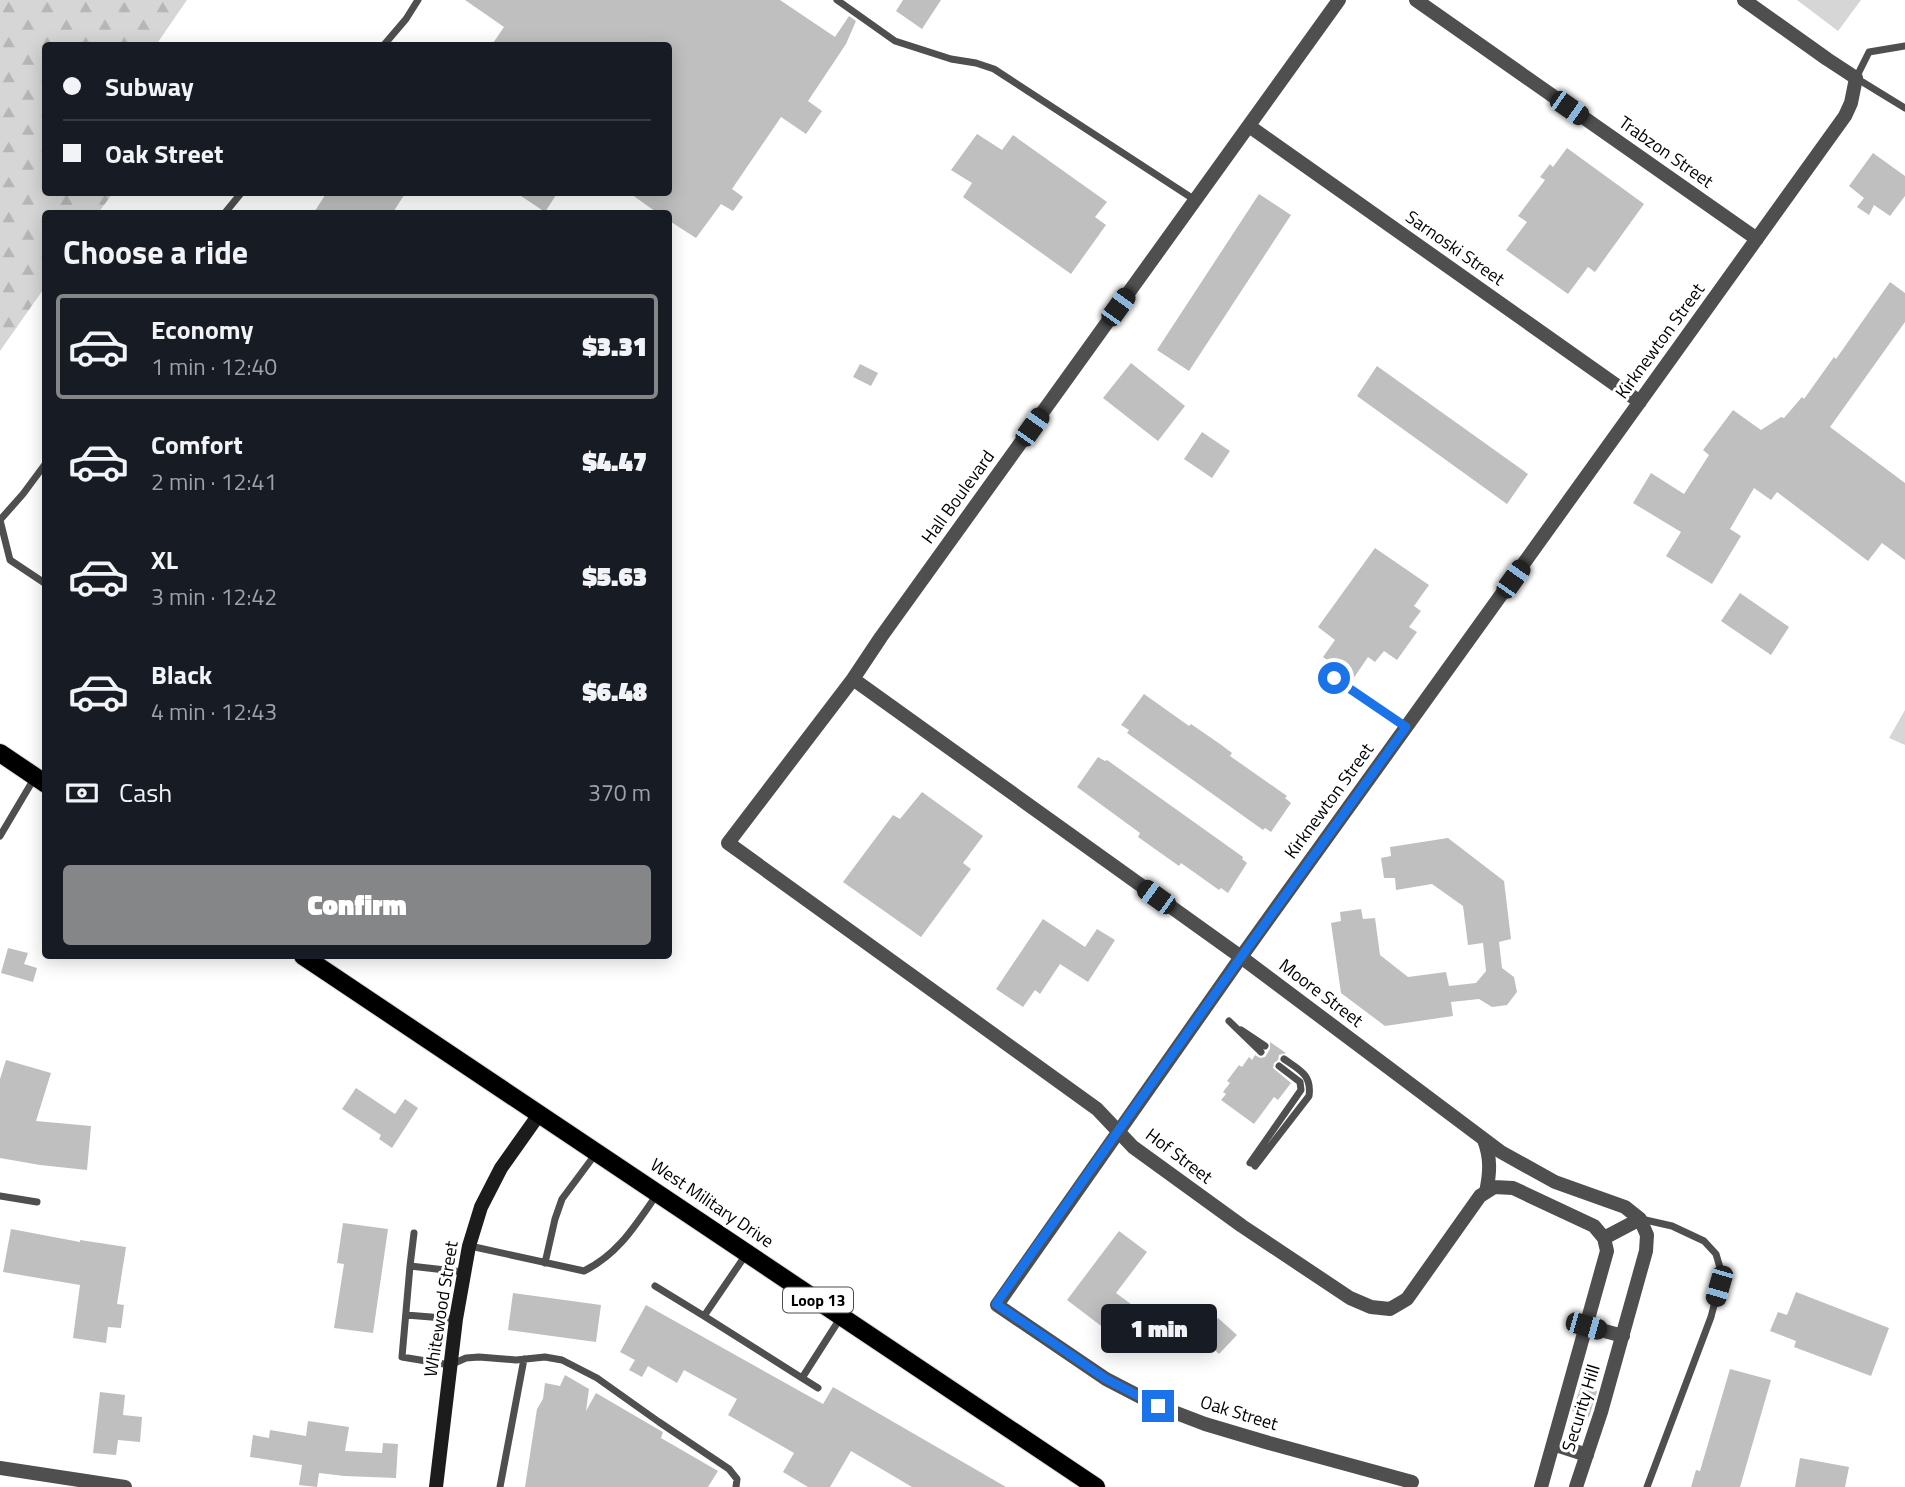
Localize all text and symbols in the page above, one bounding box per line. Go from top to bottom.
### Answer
text: Subway [105,67,194,106]
car [1546,87,1593,129]
street label: Trabzon Street [1613,109,1720,195]
text: Oak Street [105,134,223,173]
street label: Sarnoski Street [1400,203,1511,292]
text: Choose a ride [63,228,248,276]
street label: Kirknewton Street [1608,277,1711,404]
car [1098,284,1139,330]
text: Economy [151,310,253,349]
icon: car [67,315,130,378]
text: $3.31 [582,327,647,366]
text: 1 min · 12:40 [151,349,277,384]
car [1012,404,1053,450]
text: Comfort [151,425,243,464]
icon: car [67,430,130,493]
text: $4.47 [582,442,647,481]
street label: Hall Boulevard [914,444,1001,549]
text: 2 min · 12:41 [151,464,277,499]
text: XL [151,540,178,579]
icon: car [67,545,130,608]
car [1493,556,1534,602]
text: $5.63 [582,557,647,596]
text: 3 min · 12:42 [151,579,277,614]
text: Black [151,655,212,694]
icon: car [67,660,130,723]
route start [1318,662,1350,694]
text: $6.48 [582,672,647,711]
text: 4 min · 12:43 [151,694,277,729]
street label: Kirknewton Street [1277,737,1380,864]
text: Cash [119,773,172,812]
icon: cash [63,774,101,812]
text: 370 m [588,775,651,810]
button: Confirm [63,865,651,945]
car [1133,876,1180,918]
street label: Moore Street [1273,952,1370,1034]
street label: Hof Street [1140,1121,1219,1190]
street label: West Military Drive [645,1151,780,1254]
street label: Whitewood Street [416,1238,465,1379]
car [1704,1263,1735,1309]
road number: Loop 13 [783,1288,853,1312]
callout: 1 min [1100,1304,1216,1354]
car [1563,1310,1610,1342]
text: 1 min [1130,1311,1188,1346]
street label: Security Hill [1554,1361,1607,1455]
street label: Oak Street [1197,1388,1282,1437]
route end [1142,1390,1174,1422]

